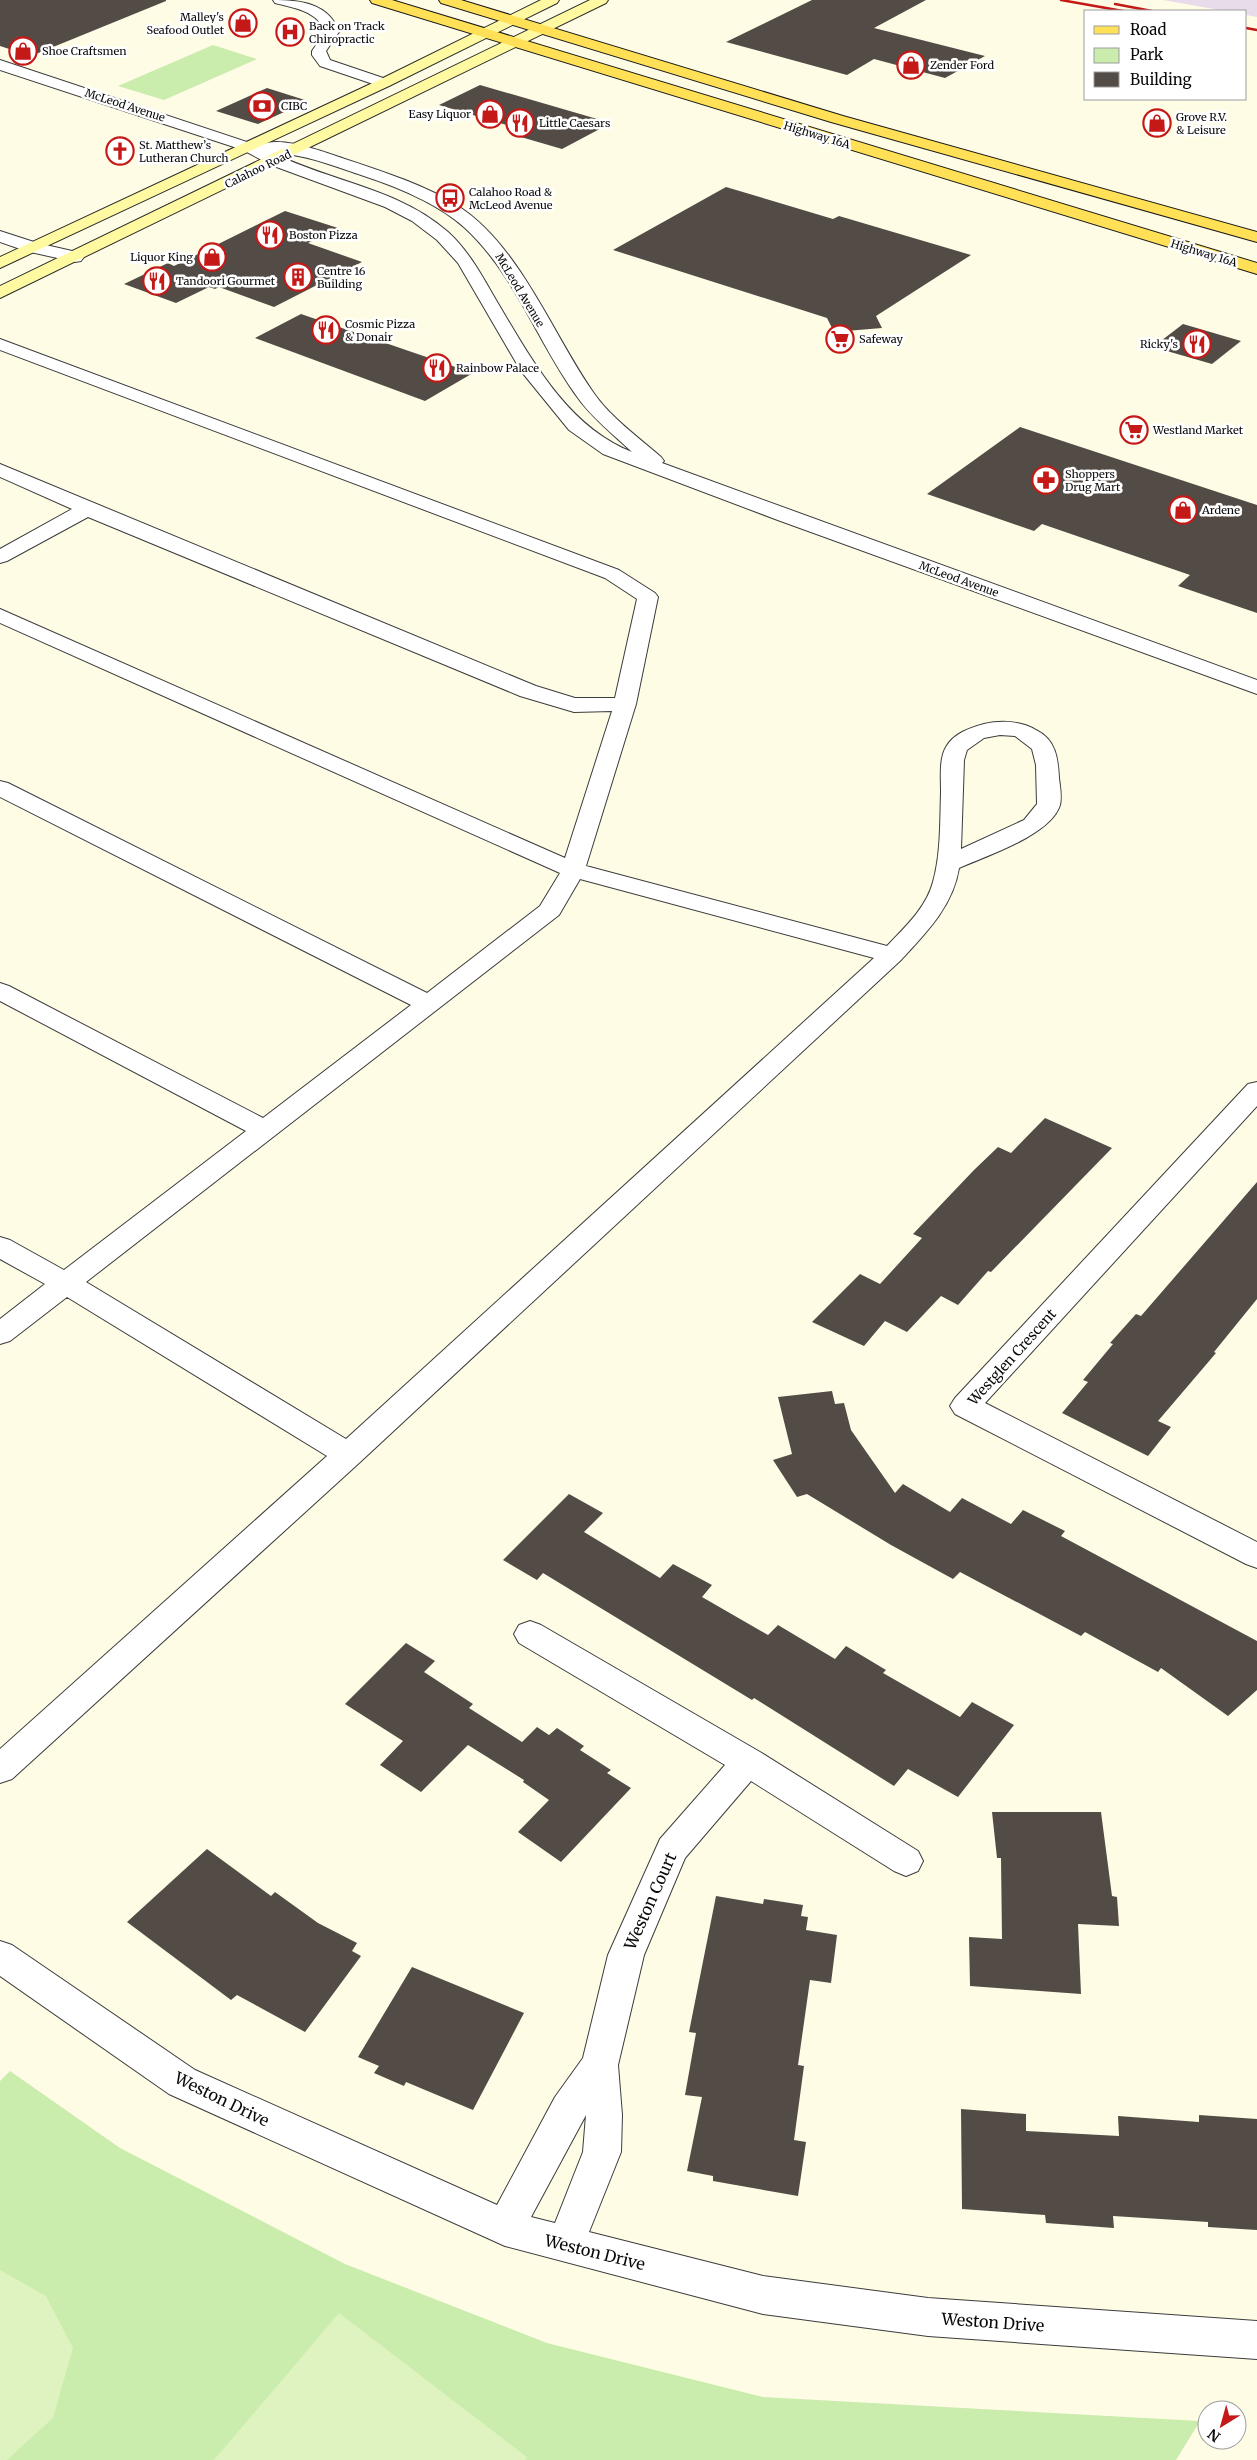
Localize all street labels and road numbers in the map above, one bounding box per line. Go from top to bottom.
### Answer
street label: McLeod Avenue [83,85,167,125]
street label: Highway 16A [782,118,852,152]
street label: Calahoo Road [222,147,294,191]
street label: Highway 16A [1169,236,1239,270]
street label: McLeod Avenue [492,251,548,330]
street label: McLeod Avenue [917,558,1001,600]
street label: Westglen Crescent [963,1305,1060,1410]
street label: Weston Court [619,1849,681,1954]
street label: Weston Drive [171,2067,273,2131]
street label: Weston Drive [542,2230,647,2274]
street label: Weston Drive [940,2308,1045,2336]

